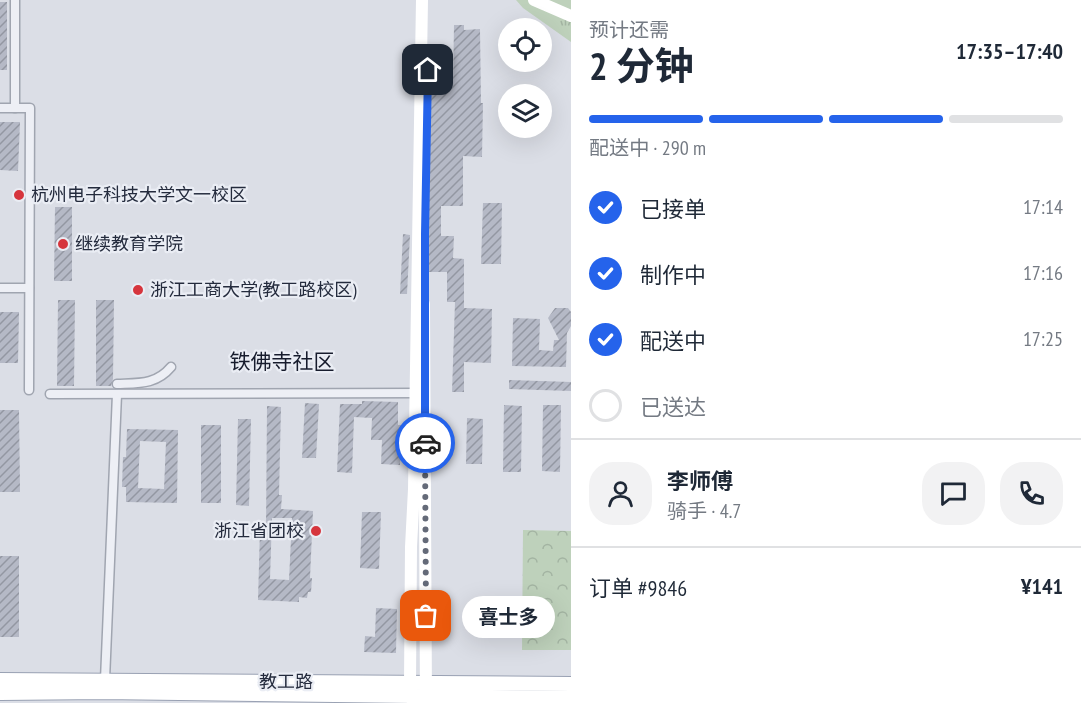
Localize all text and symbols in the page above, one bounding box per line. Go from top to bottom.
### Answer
text: 预计还需 [589,17,669,43]
map controls [498,18,552,138]
button: locate [498,18,552,72]
text: 17:35–17:40 [956,37,1063,65]
text: 2 分钟 [589,40,694,91]
pin [402,44,453,95]
icon: home [411,53,444,86]
button: layers [498,84,552,138]
text: 配送中 · 290 m [589,135,706,161]
place label: 杭州电子科技大学文一校区 [31,183,247,206]
marker: 杭州电子科技大学文一校区 [12,188,26,202]
icon: check [589,191,622,224]
text: 17:14 [1023,194,1063,220]
text: 已接单 [640,195,706,223]
place label: 继续教育学院 [75,232,183,255]
marker: 继续教育学院 [56,237,70,251]
icon: check [589,257,622,290]
text: 17:16 [1023,260,1063,286]
text: 制作中 [640,261,706,289]
place label: 浙江工商大学(教工路校区) [150,278,357,301]
marker: 浙江工商大学(教工路校区) [131,283,145,297]
icon: check [589,323,622,356]
text: 17:25 [1023,326,1063,352]
text: 配送中 [640,327,706,355]
district label: 铁佛寺社区 [230,348,335,375]
text: 已送达 [640,393,706,421]
courier [395,413,455,473]
icon: car [409,427,442,460]
button: person [589,462,652,525]
button: chat [922,462,985,525]
button: phone [1000,462,1063,525]
text: 李师傅 [667,467,733,495]
text: 骑手 · 4.7 [667,498,741,524]
place label: 浙江省团校 [214,519,304,542]
marker: 浙江省团校 [309,524,323,538]
text: ¥141 [1021,572,1063,600]
text: 订单 #9846 [589,574,687,602]
pin [400,590,451,641]
callout: 喜士多 [462,595,555,637]
icon: bag [409,599,442,632]
text: 喜士多 [479,604,539,630]
street label: 教工路 [259,670,313,693]

